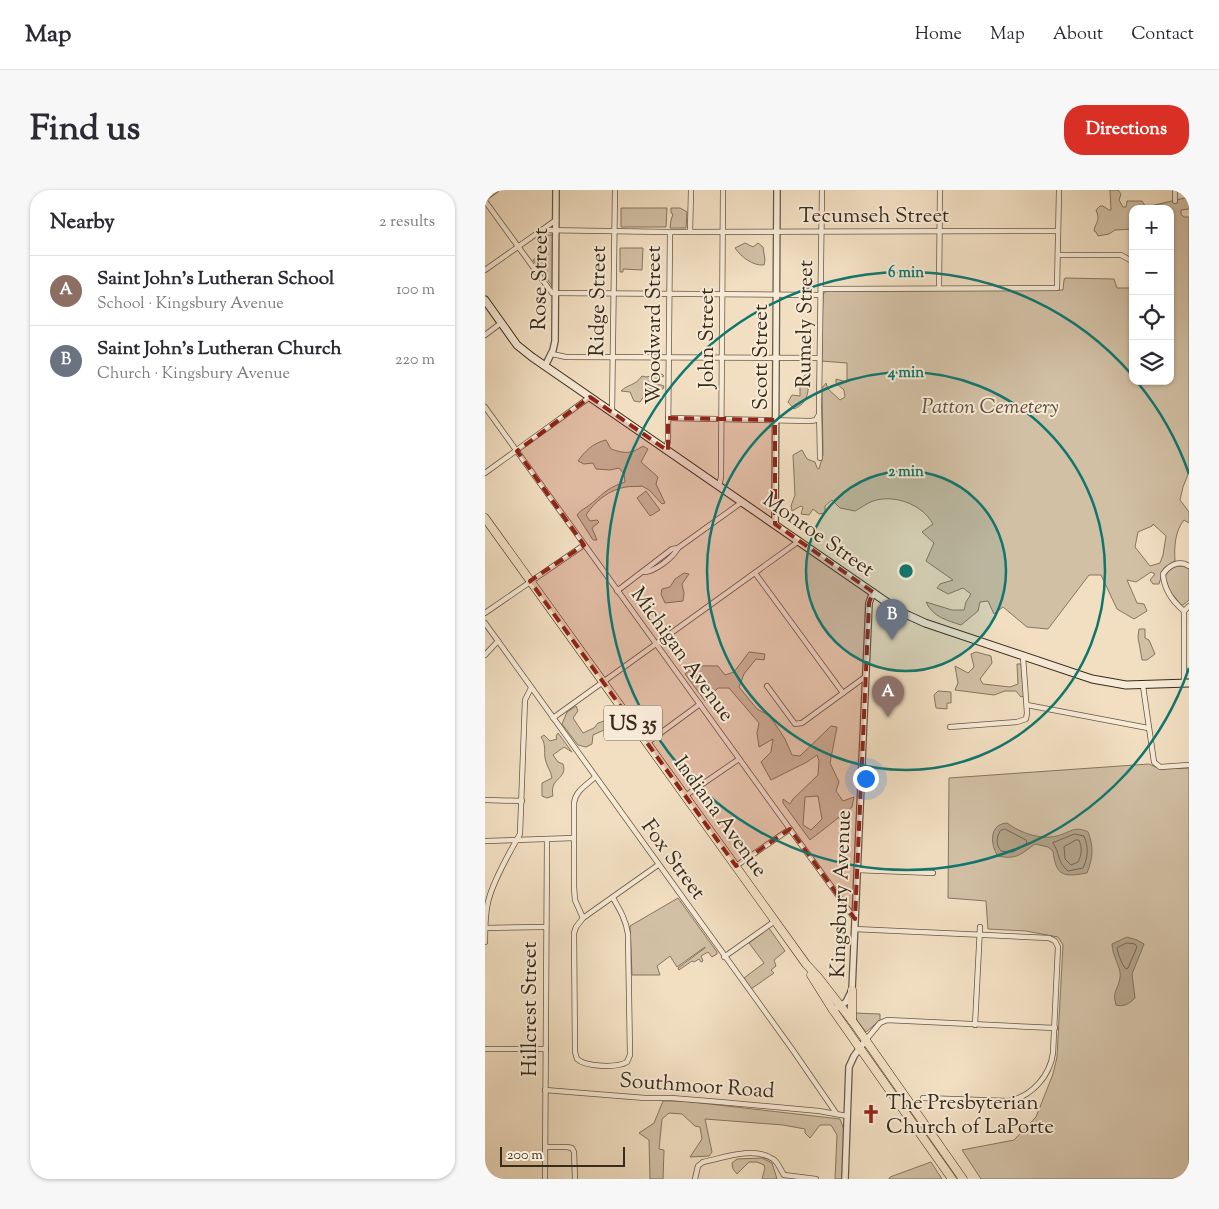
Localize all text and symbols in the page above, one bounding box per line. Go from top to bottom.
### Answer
text: Map [25,18,71,52]
text: Home [915,22,962,48]
text: Map [990,22,1025,48]
text: About [1053,22,1103,48]
text: Contact [1131,22,1194,48]
text: Find us [30,105,140,156]
button: Directions [1064,105,1189,155]
street label: Tecumseh Street [799,202,949,232]
map controls [1129,205,1174,385]
button: + [1129,205,1174,250]
text: Nearby [50,208,115,238]
text: 2 results [379,211,435,234]
street label: Rose Street [525,227,557,331]
street label: Ridge Street [583,245,615,357]
street label: Woodward Street [640,245,670,405]
button: − [1129,250,1174,295]
street label: Rumely Street [790,260,822,388]
text: 6 min [888,263,924,284]
text: Saint John's Lutheran School [97,266,334,293]
text: A [60,279,73,302]
text: 100 m [396,279,435,302]
street label: John Street [693,288,723,389]
text: School · Kingsbury Avenue [97,293,284,316]
button: locate [1129,295,1174,340]
street label: Scott Street [747,304,777,410]
text: Saint John's Lutheran Church [97,336,342,363]
button: layers [1129,340,1174,385]
text: B [61,349,71,372]
text: 220 m [395,349,435,372]
text: Church · Kingsbury Avenue [97,363,290,386]
text: 4 min [887,363,924,384]
park label: Patton Cemetery [921,393,1059,423]
text: 2 min [888,462,924,483]
street label: Monroe Street [756,486,880,585]
centre of rings [897,562,915,580]
street label: Michigan Avenue [622,582,740,729]
pin: B [876,599,908,640]
pin: A [872,676,904,717]
road number: US 35 [604,706,662,740]
street label: Indiana Avenue [665,750,774,884]
your location [853,766,879,792]
street label: Kingsbury Avenue [824,809,860,979]
street label: Fox Street [633,814,712,907]
street label: Hillcrest Street [516,941,546,1077]
street label: Southmoor Road [618,1067,775,1107]
place label: The Presbyterian Church of LaPorte [886,1089,1054,1143]
church icon: The Presbyterian Church of LaPorte [860,1103,882,1125]
scale bar [500,1144,625,1167]
text: 200 m [507,1146,543,1166]

